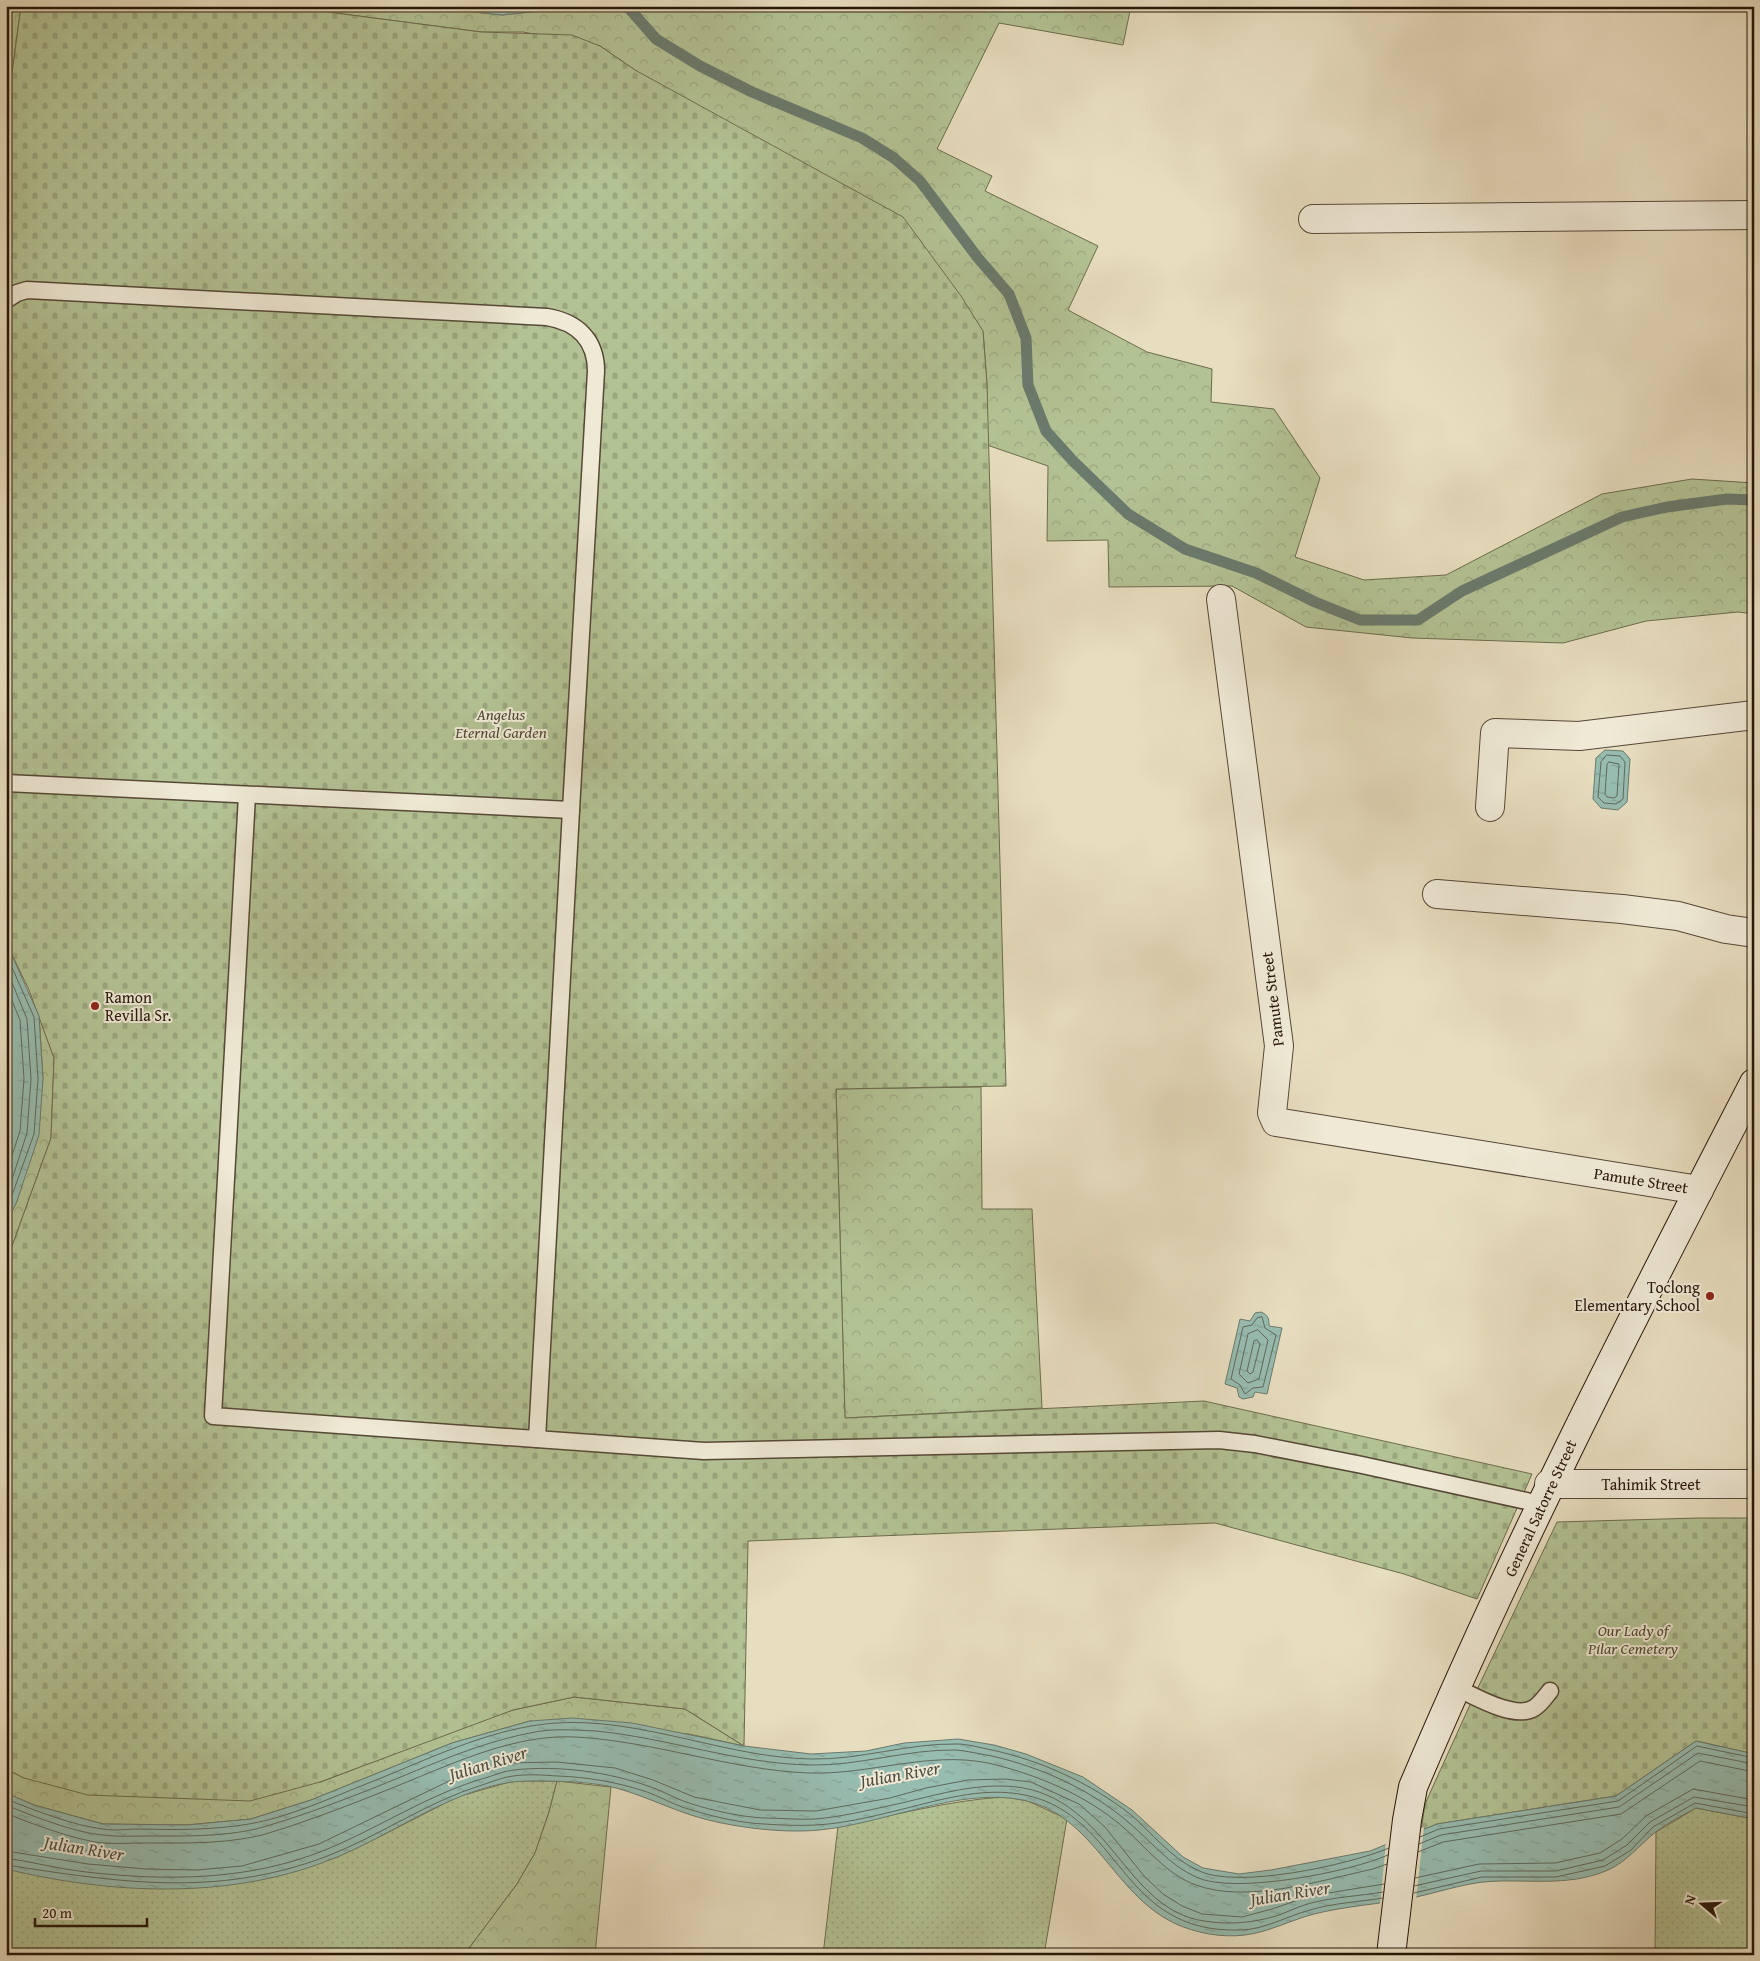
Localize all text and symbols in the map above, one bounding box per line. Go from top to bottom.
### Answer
park label: Angelus Eternal Garden [454,702,547,744]
street label: Pamute Street [1254,950,1290,1048]
place label: Ramon Revilla Sr. [105,985,171,1027]
marker: Ramon Revilla Sr. [89,1000,101,1012]
street label: Pamute Street [1592,1161,1690,1199]
place label: Toclong Elementary School [1575,1275,1701,1317]
marker: Toclong Elementary School [1704,1290,1716,1302]
street label: General Satorre Street [1498,1435,1583,1581]
street label: Tahimik Street [1601,1472,1701,1496]
park label: Our Lady of Pilar Cemetery [1587,1618,1679,1660]
water label: Julian River [443,1738,532,1789]
water label: Julian River [855,1753,943,1795]
water label: Julian River [39,1828,127,1868]
water label: Julian River [1245,1873,1333,1913]
north arrow [1678,1878,1728,1928]
text: N [1679,1891,1701,1907]
scale bar [35,1896,148,1928]
text: 20 m [42,1902,73,1923]

